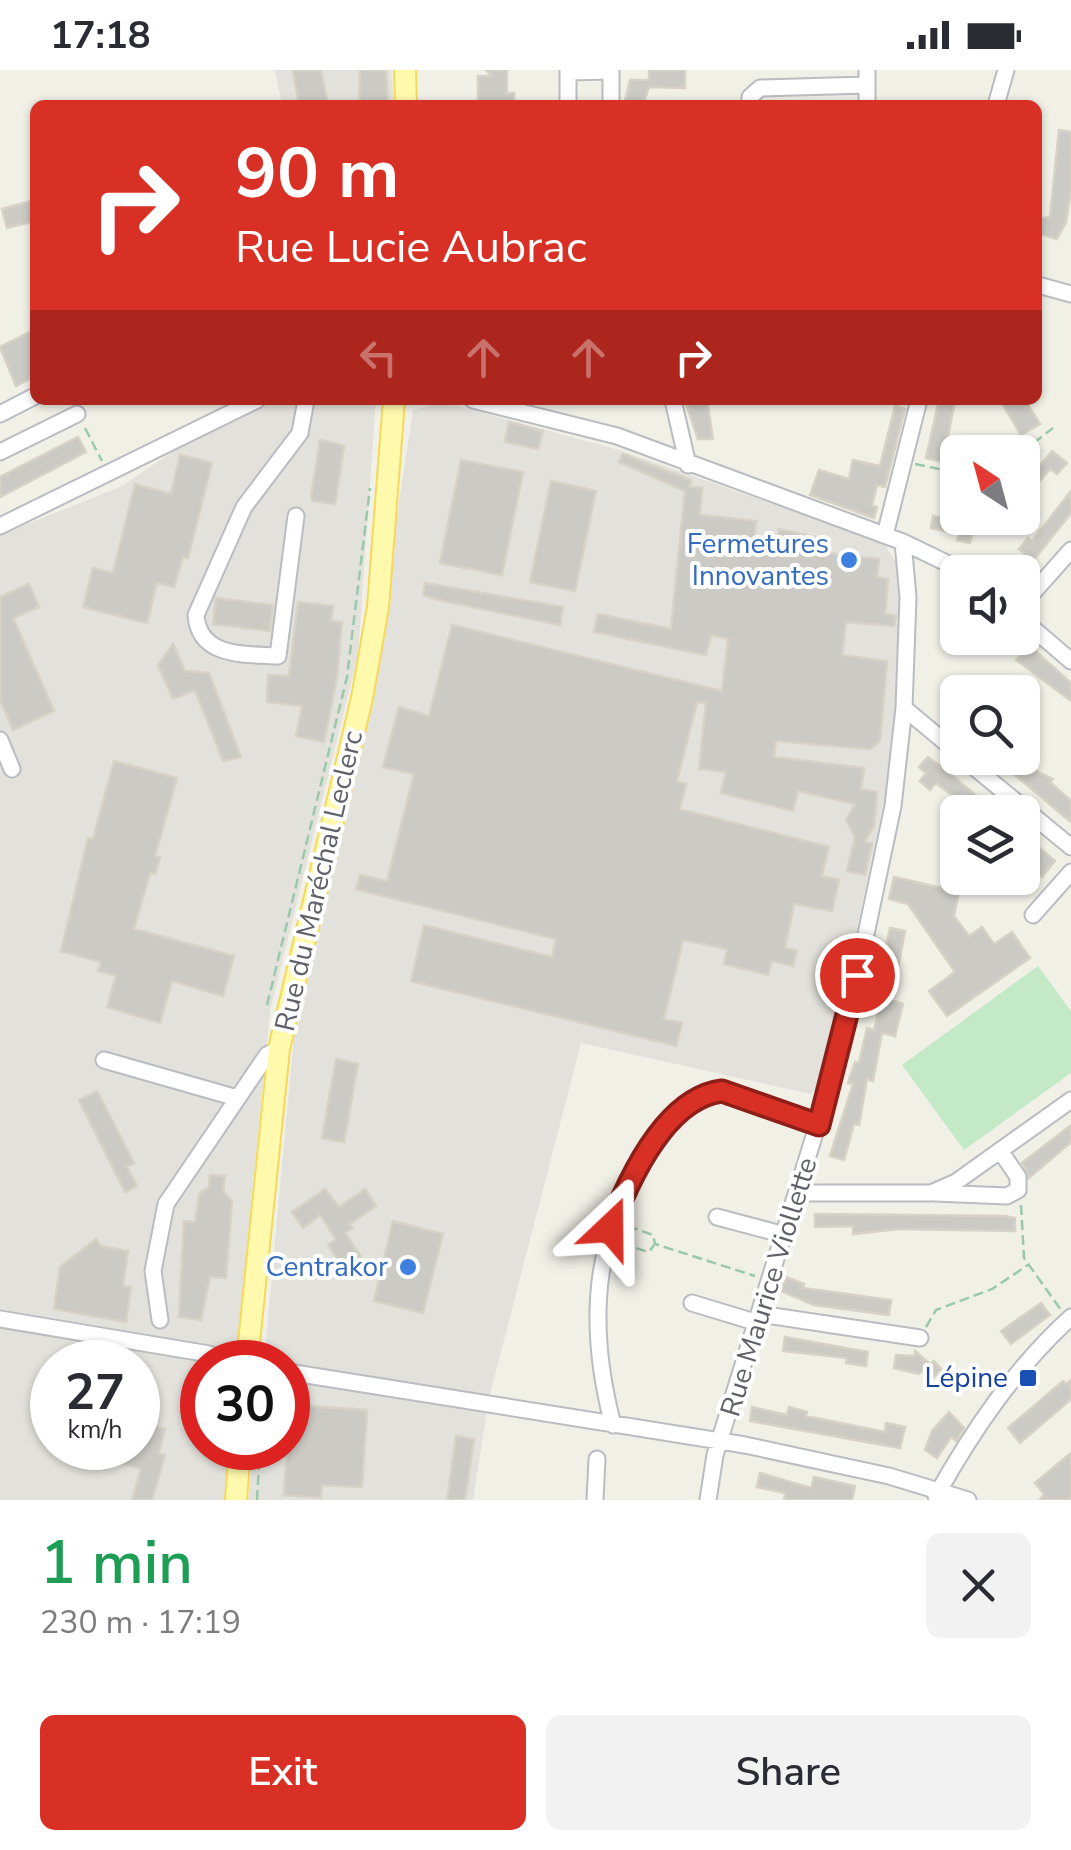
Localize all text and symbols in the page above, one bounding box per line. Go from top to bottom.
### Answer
text: 17:18 [50,10,151,61]
text: 90 m [235,126,399,222]
icon: right [70,140,200,270]
text: Rue Lucie Aubrac [235,217,587,278]
icon: left [351,330,406,385]
icon: ahead [456,330,511,385]
icon: ahead [561,330,616,385]
icon: right [666,330,721,385]
north arrow [940,435,1040,535]
map controls [940,435,1040,895]
place label: Fermetures Innovantes [687,525,829,595]
marker: Fermetures Innovantes [838,549,860,571]
button: sound [940,555,1040,655]
button: search [940,675,1040,775]
street label: Rue du Maréchal Leclerc [266,727,372,1035]
button: layers [940,795,1040,895]
pin [815,933,900,1018]
icon: arrive [830,948,885,1003]
street label: Rue Maurice Viollette [712,1153,826,1421]
position arrow [558,1176,662,1280]
place label: Centrakor [266,1248,388,1286]
marker: Centrakor [397,1256,419,1278]
speed limit sign: 30 [180,1340,310,1470]
text: 27 [65,1358,125,1427]
place label: Lépine [924,1359,1008,1397]
marker: Lépine [1017,1367,1039,1389]
text: km/h [67,1413,123,1447]
text: 1 min [40,1522,193,1604]
button: close [926,1533,1031,1638]
text: 230 m · 17:19 [40,1601,241,1644]
button: Exit [40,1715,526,1830]
button: Share [546,1715,1031,1830]

